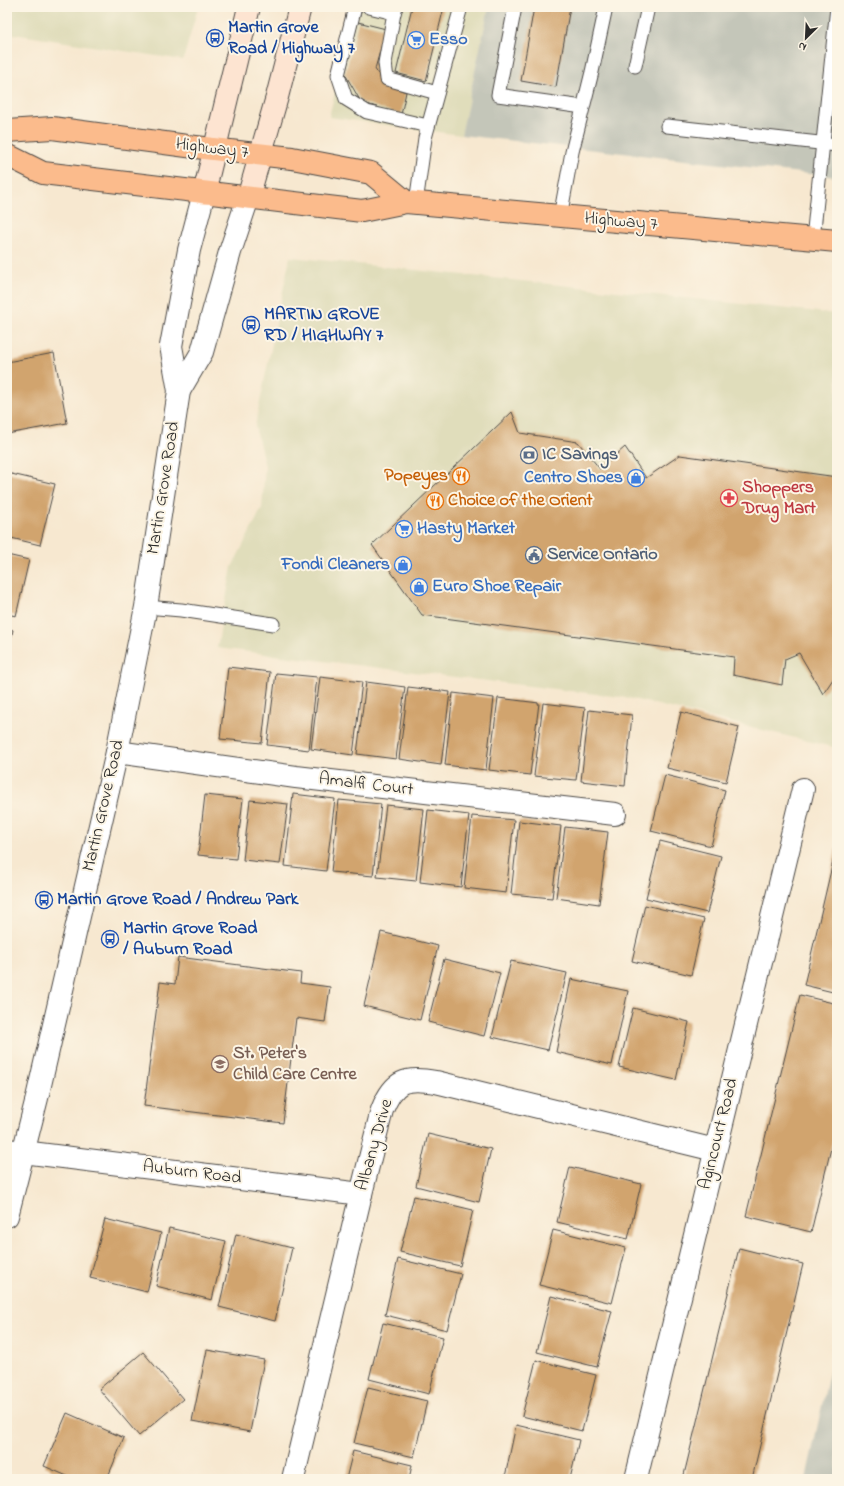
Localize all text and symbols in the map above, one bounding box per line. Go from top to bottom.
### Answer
place label: Martin Grove Road / Highway 7 [228,15,355,63]
north arrow [786,18,826,58]
place label: Esso [429,27,468,53]
bus stop icon: Martin Grove Road / Highway 7 [205,28,225,48]
supermarket icon: Esso [406,30,426,50]
text: N [796,37,809,55]
street label: Highway 7 [174,132,250,167]
street label: Highway 7 [583,206,659,239]
place label: MARTIN GROVE RD / HIGHWAY 7 [264,302,384,349]
bus stop icon: MARTIN GROVE RD / HIGHWAY 7 [241,315,261,335]
street label: Martin Grove Road [141,420,187,556]
place label: IC Savings [542,442,618,469]
bank icon: IC Savings [519,445,539,465]
place label: Popeyes [384,463,448,490]
place label: Centro Shoes [524,465,623,491]
restaurant icon: Popeyes [451,466,471,486]
shop icon: Centro Shoes [626,468,646,488]
place label: Shoppers Drug Mart [741,475,817,523]
place label: Choice of the Orient [448,488,594,514]
pharmacy icon: Shoppers Drug Mart [719,488,739,508]
restaurant icon: Choice of the Orient [425,491,445,511]
place label: Hasty Market [417,516,516,543]
supermarket icon: Hasty Market [394,519,414,539]
place label: Service Ontario [547,542,658,568]
public building icon: Service Ontario [524,545,544,565]
place label: Fondi Cleaners [280,552,390,578]
shop icon: Fondi Cleaners [393,555,413,575]
place label: Euro Shoe Repair [432,574,561,600]
shop icon: Euro Shoe Repair [409,577,429,597]
street label: Martin Grove Road [76,738,132,874]
street label: Amalfi Court [317,766,415,804]
place label: Martin Grove Road / Andrew Park [57,887,300,913]
bus stop icon: Martin Grove Road / Andrew Park [34,890,54,910]
place label: Martin Grove Road / Auburn Road [122,916,258,963]
bus stop icon: Martin Grove Road / Auburn Road [100,929,120,949]
place label: St. Peter's Child Care Centre [233,1041,358,1088]
school or university icon: St. Peter's Child Care Centre [210,1054,230,1074]
street label: Agincourt Road [693,1075,746,1193]
street label: Albany Drive [350,1095,401,1194]
street label: Auburn Road [141,1154,243,1192]

